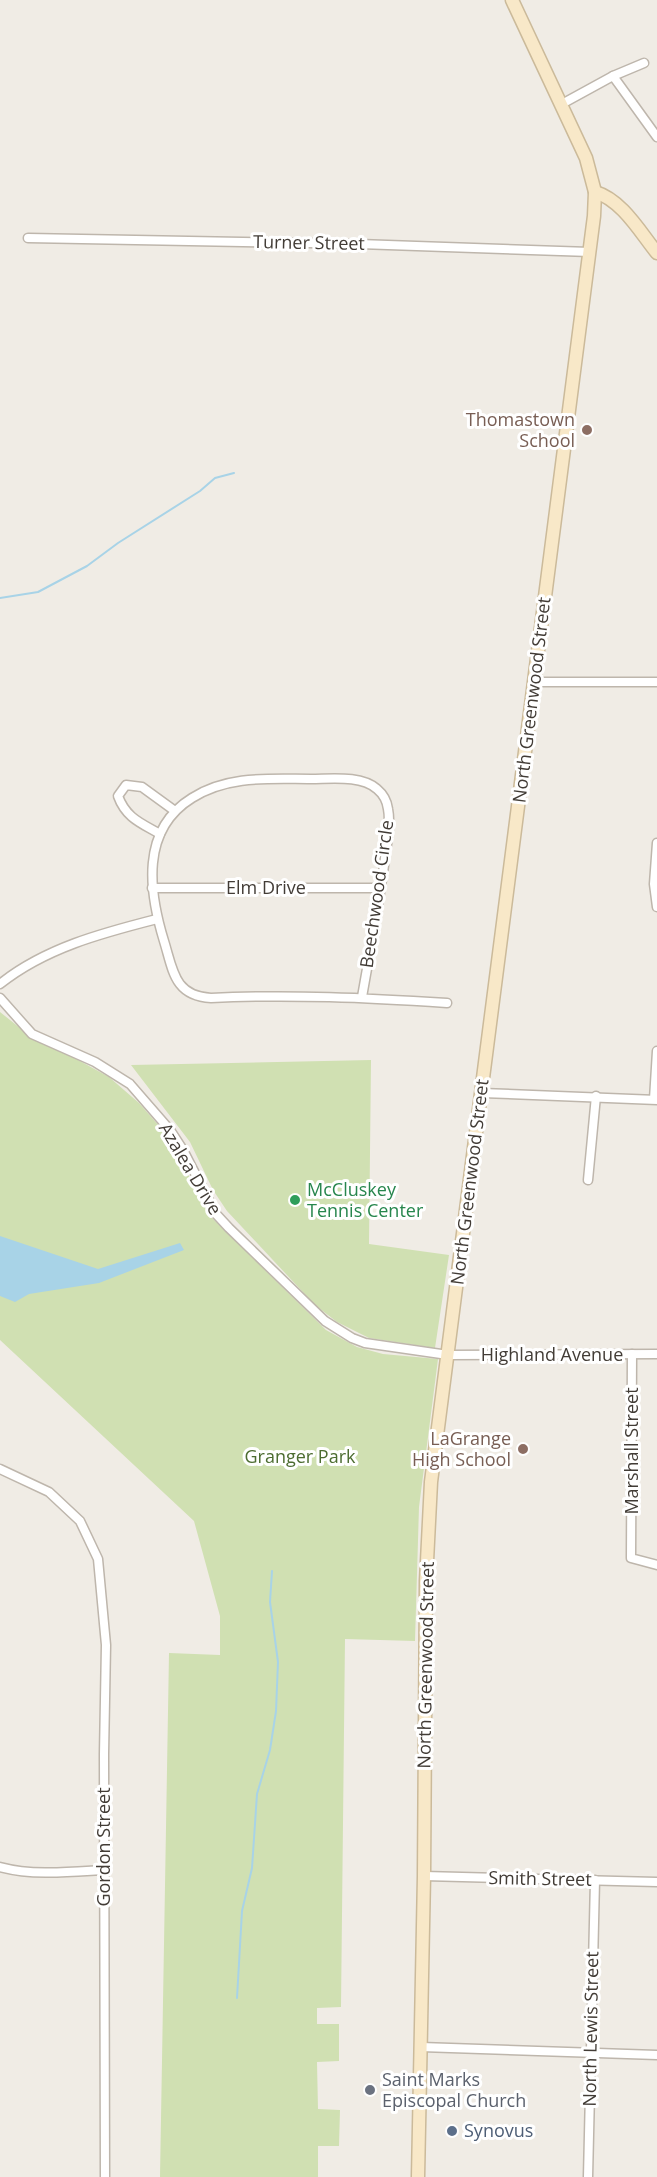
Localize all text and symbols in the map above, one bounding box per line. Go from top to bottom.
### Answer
street label: Turner Street [253,229,365,255]
place label: Thomastown School [466,407,575,452]
marker: Thomastown School [580,423,594,437]
street label: North Greenwood Street [506,596,556,804]
street label: Beechwood Circle [354,818,398,969]
street label: Elm Drive [226,875,306,899]
street label: North Greenwood Street [444,1078,494,1286]
street label: Azalea Drive [154,1118,228,1219]
place label: McCluskey Tennis Center [307,1177,424,1222]
marker: McCluskey Tennis Center [288,1193,302,1207]
street label: Highland Avenue [481,1342,623,1366]
street label: Marshall Street [619,1387,643,1515]
place label: LaGrange High School [412,1426,511,1471]
marker: LaGrange High School [516,1442,530,1456]
park label: Granger Park [244,1444,356,1468]
street label: North Greenwood Street [411,1561,439,1769]
street label: Gordon Street [91,1787,115,1907]
street label: Smith Street [488,1865,592,1891]
street label: North Lewis Street [577,1951,603,2107]
place label: Saint Marks Episcopal Church [382,2067,526,2112]
marker: Saint Marks Episcopal Church [363,2083,377,2097]
place label: Synovus [464,2118,533,2142]
marker: Synovus [445,2124,459,2138]

